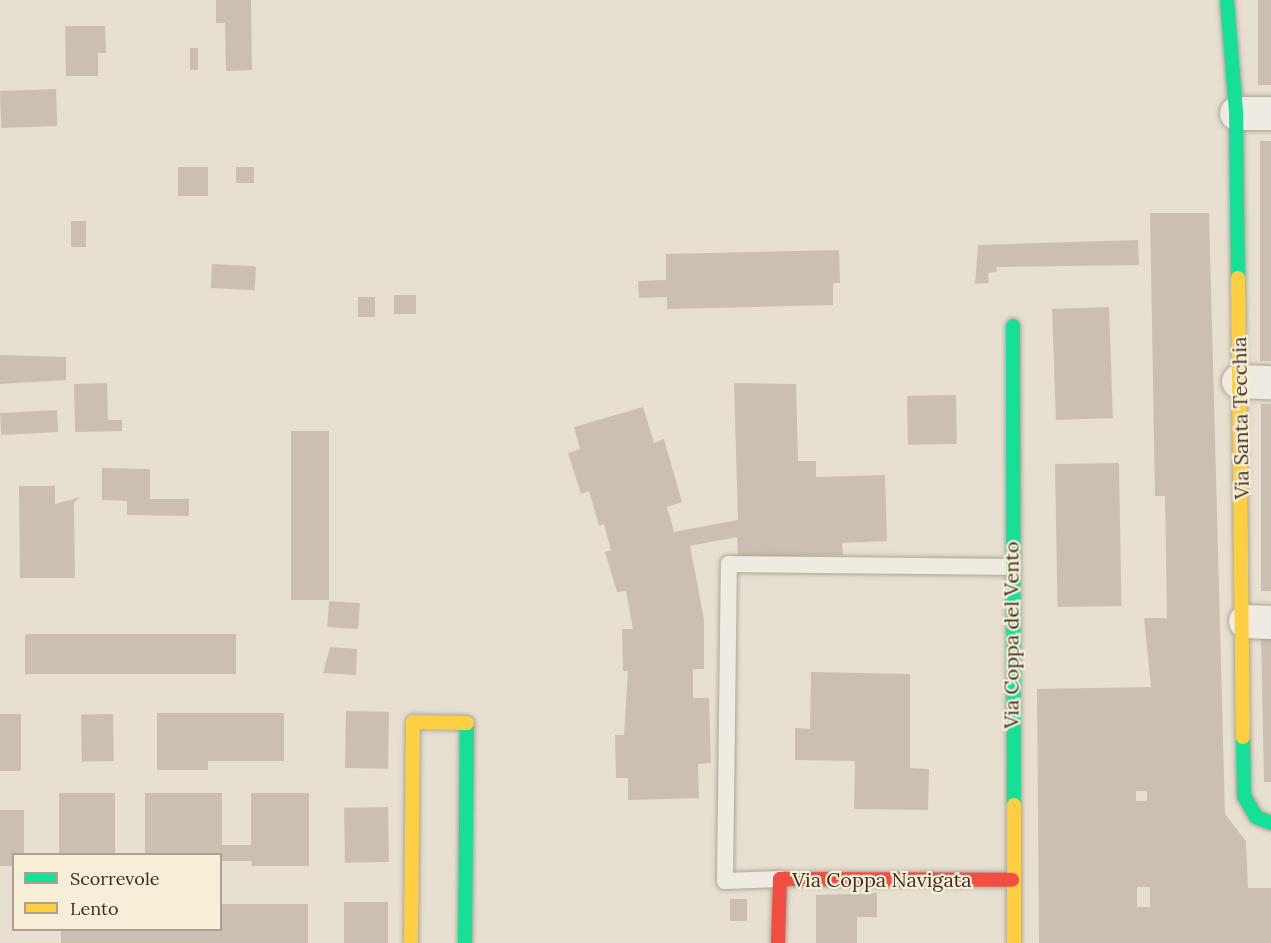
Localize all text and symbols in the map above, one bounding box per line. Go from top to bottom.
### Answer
street label: Via Santa Tecchia [1227,337,1253,499]
street label: Via Coppa del Vento [999,541,1023,729]
legend [12,853,222,931]
text: Scorrevole [70,867,160,890]
street label: Via Coppa Navigata [792,867,972,891]
text: Lento [70,897,118,920]

